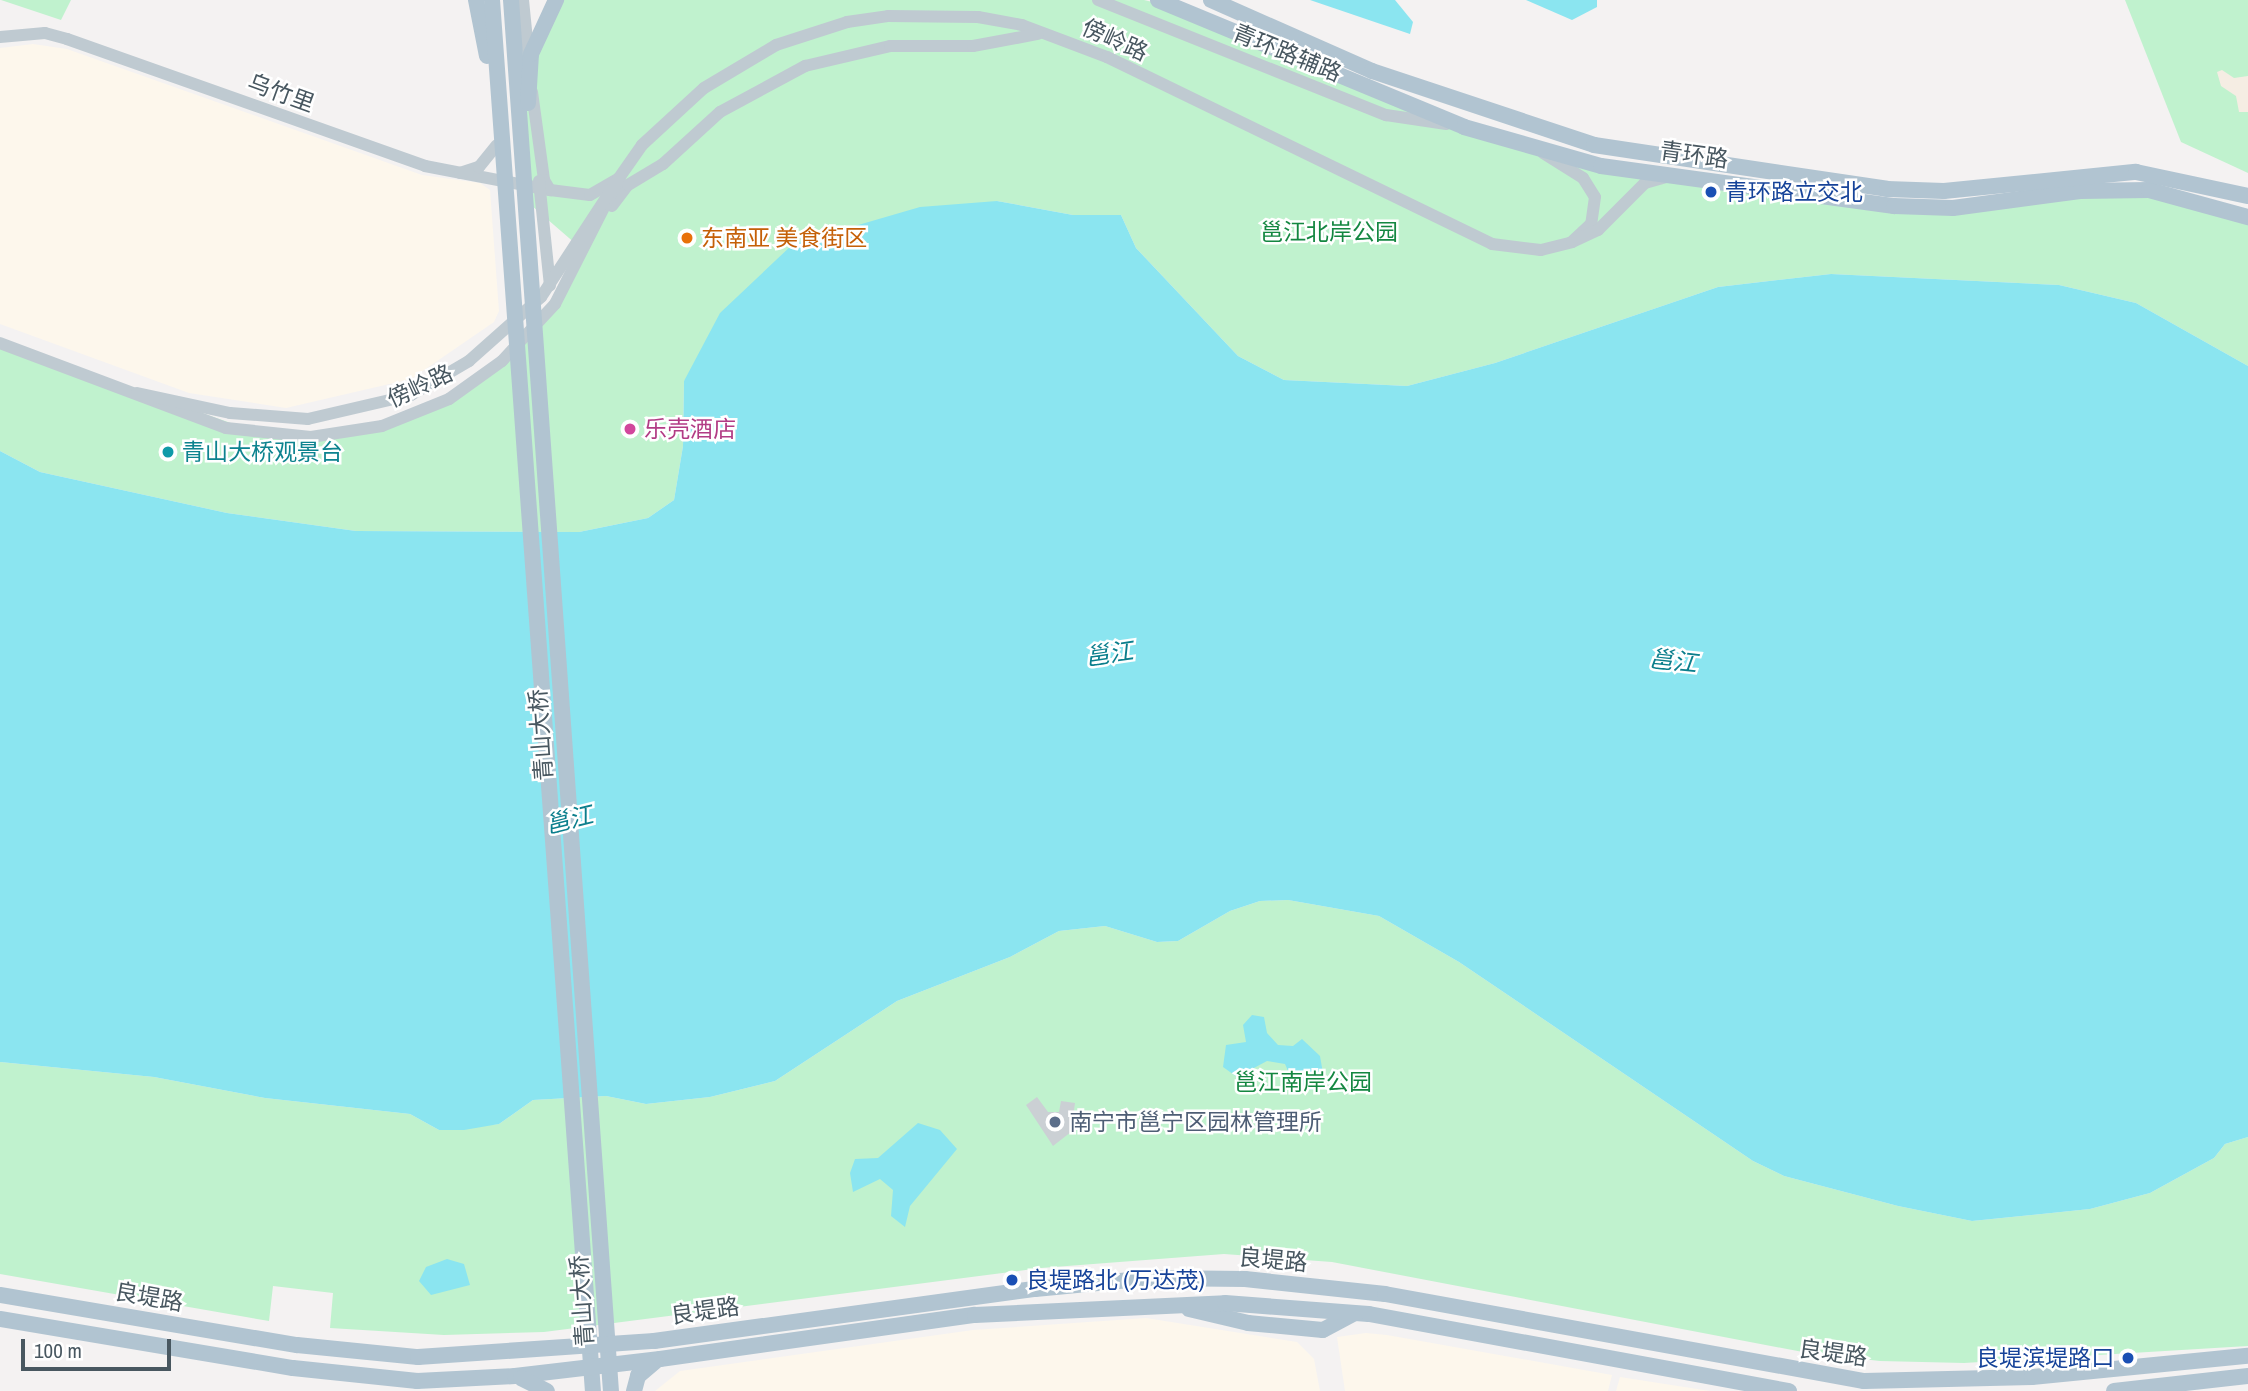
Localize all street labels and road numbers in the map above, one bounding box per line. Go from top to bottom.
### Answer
street label: 傍岭路 [1078,13,1152,67]
street label: 青环路辅路 [1229,19,1345,87]
street label: 乌竹里 [244,68,318,118]
street label: 青环路 [1658,137,1730,173]
street label: 傍岭路 [383,359,457,413]
street label: 青山大桥 [524,688,558,782]
street label: 良堤路 [1237,1243,1309,1277]
street label: 青山大桥 [565,1254,599,1348]
street label: 良堤路 [113,1277,185,1317]
street label: 良堤路 [669,1293,741,1329]
street label: 良堤路 [1797,1335,1869,1371]

